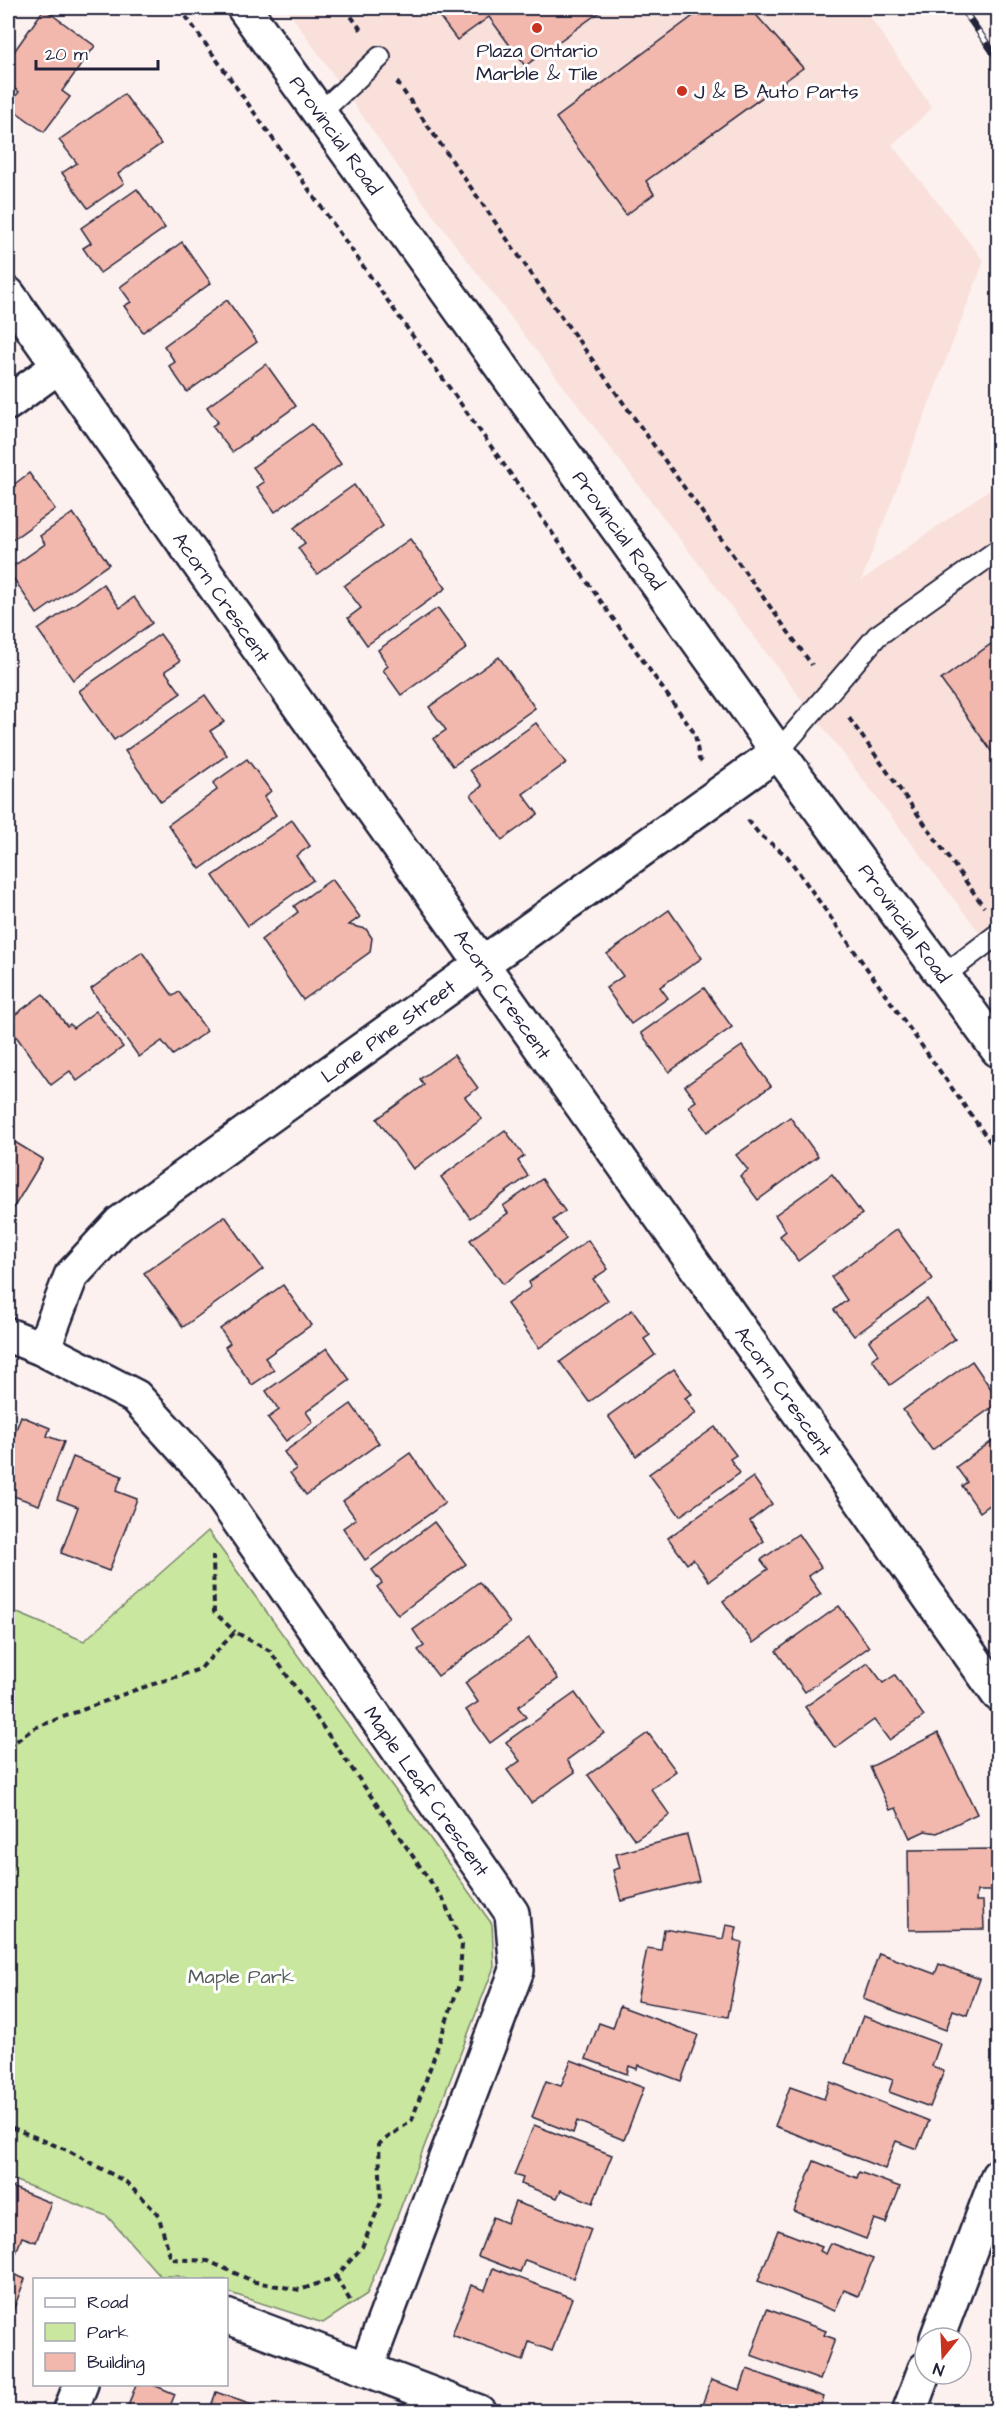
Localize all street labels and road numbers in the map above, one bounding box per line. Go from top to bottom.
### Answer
street label: Provincial Road [282,70,388,201]
street label: Provincial Road [565,465,671,596]
street label: Acorn Crescent [166,527,277,668]
street label: Provincial Road [851,858,957,989]
street label: Acorn Crescent [447,924,558,1065]
street label: Lone Pine Street [316,973,462,1090]
street label: Acorn Crescent [728,1321,839,1462]
street label: Maple Leaf Crescent [357,1701,496,1882]

